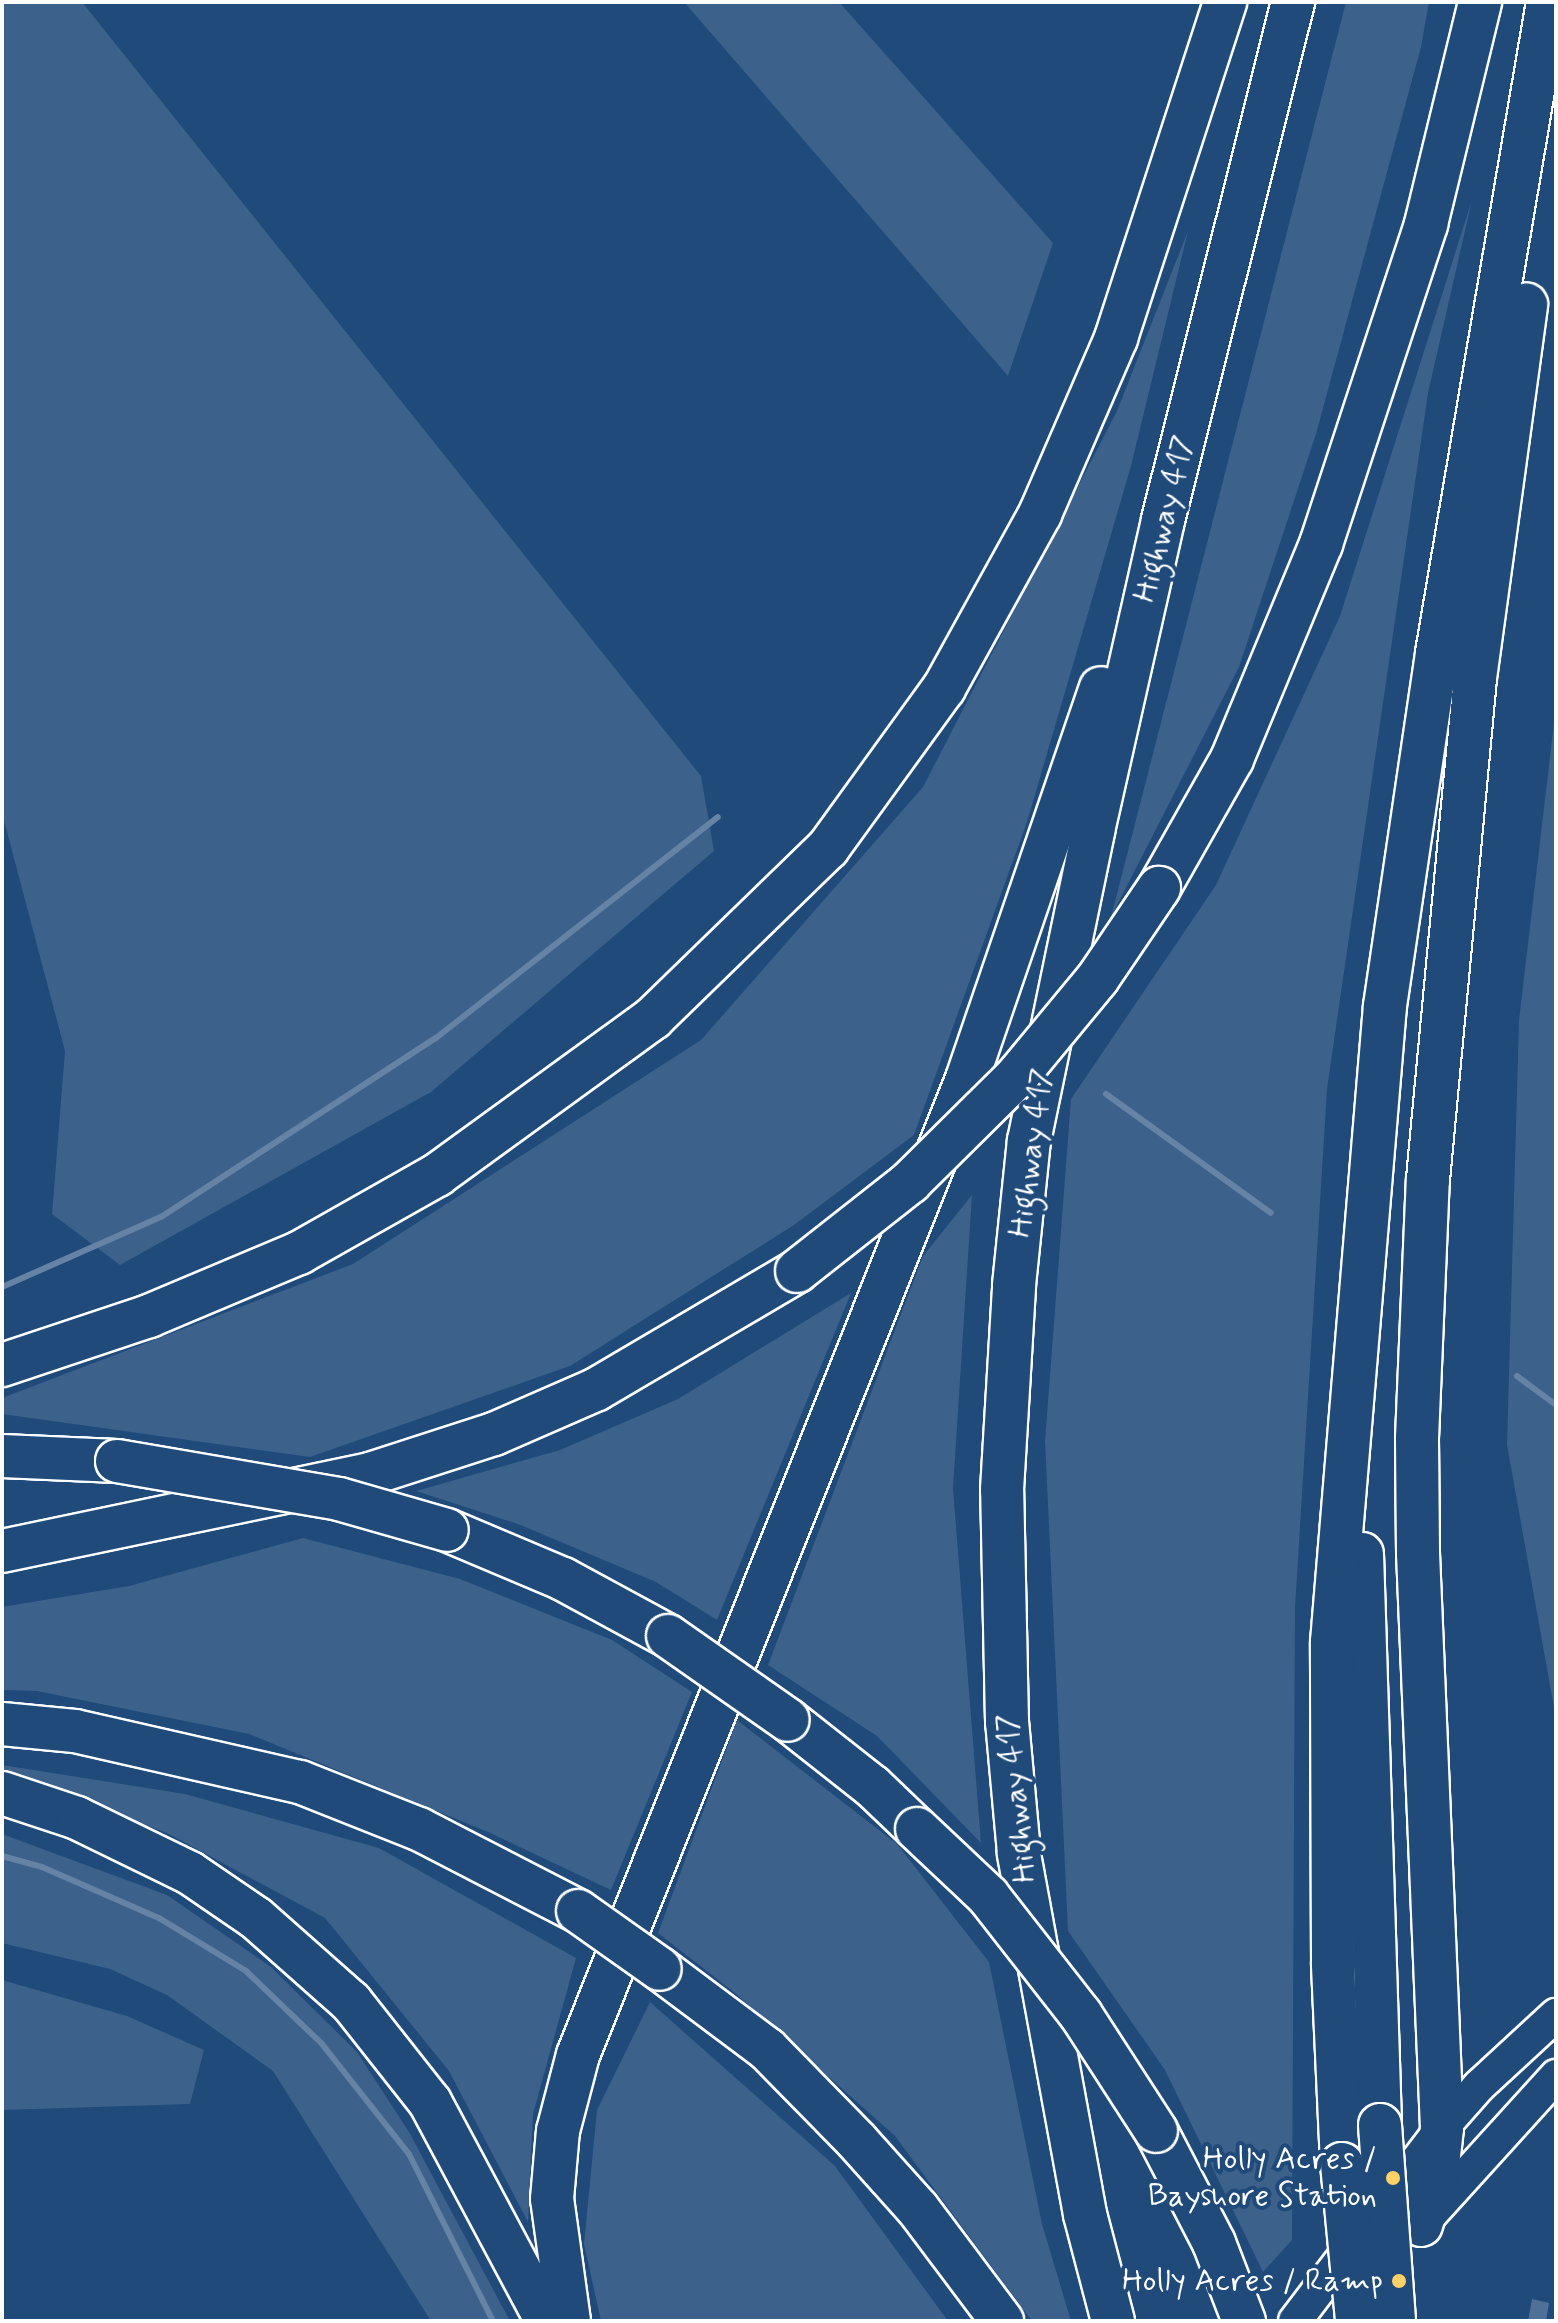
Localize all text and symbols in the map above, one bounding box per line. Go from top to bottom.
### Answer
street label: Highway 417 [1126,432,1204,606]
street label: Highway 417 [1001,1066,1063,1240]
street label: Highway 417 [989,1711,1045,1885]
place label: Holly Acres / Bayshore Station [1152,2141,1377,2216]
marker: Holly Acres / Bayshore Station [1384,2169,1402,2187]
place label: Holly Acres / Ramp [1127,2262,1383,2300]
marker: Holly Acres / Ramp [1390,2272,1408,2290]

